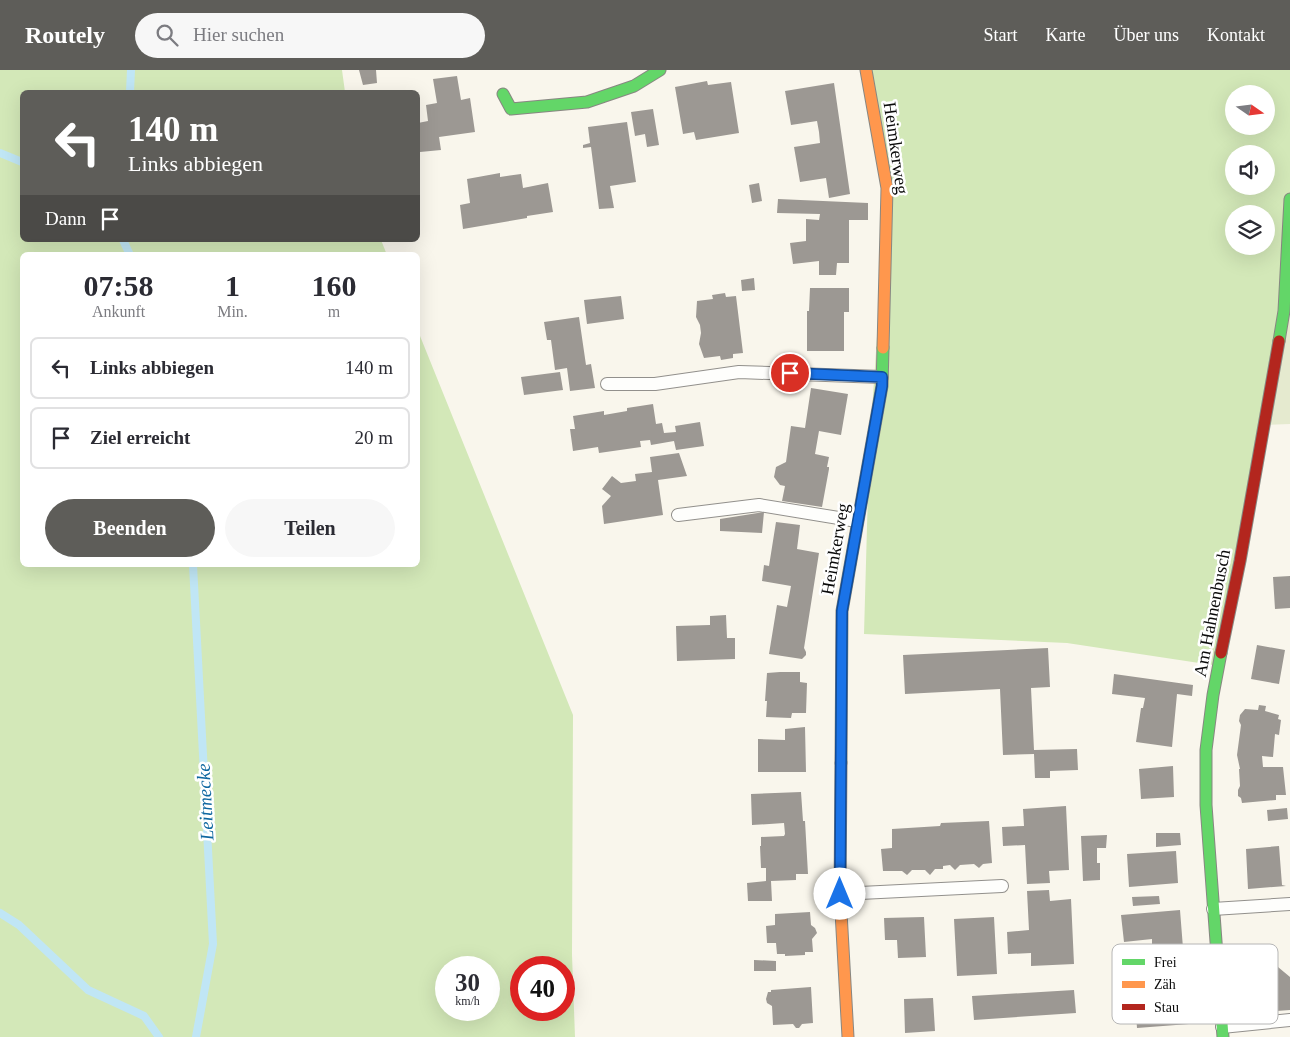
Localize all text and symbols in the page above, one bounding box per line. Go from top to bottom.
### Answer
search box [135,13,485,58]
icon: search [153,21,181,49]
text: Routely [25,22,105,48]
text: Hier suchen [193,24,284,45]
text: Start [984,25,1018,45]
text: Karte [1046,25,1086,45]
text: Über uns [1114,25,1179,45]
text: Kontakt [1207,25,1265,45]
north arrow [1225,85,1275,135]
map controls [1225,85,1275,255]
street label: Heimkerweg [880,101,912,195]
icon: left [45,110,110,175]
text: 140 m [128,110,218,149]
button: sound [1225,145,1275,195]
text: Links abbiegen [128,151,263,176]
icon: arrive [96,205,124,233]
button: layers [1225,205,1275,255]
text: Dann [45,208,86,229]
text: 07:58 [84,269,154,302]
text: 1 [225,269,240,302]
text: 160 [311,269,356,302]
text: Ankunft [92,303,145,320]
text: Min. [217,303,248,320]
text: m [328,303,340,320]
pin [769,352,811,394]
icon: left [47,354,75,382]
text: Links abbiegen [90,357,214,378]
text: 140 m [345,357,393,378]
icon: arrive [776,359,804,387]
icon: arrive [47,424,75,452]
text: Ziel erreicht [90,427,190,448]
text: 20 m [354,427,393,448]
button: Beenden [45,499,215,557]
button: Teilen [225,499,395,557]
street label: Heimkerweg [817,501,853,597]
street label: Am Hahnenbusch [1190,548,1234,678]
water label: Leitmecke [192,763,218,842]
position arrow [813,867,865,919]
legend [1112,944,1278,1024]
text: Frei [1154,955,1177,970]
speed limit sign: 40 [510,956,575,1021]
text: 30 [455,969,480,996]
text: Zäh [1154,977,1176,992]
text: km/h [455,994,480,1008]
text: Stau [1154,1000,1179,1015]

